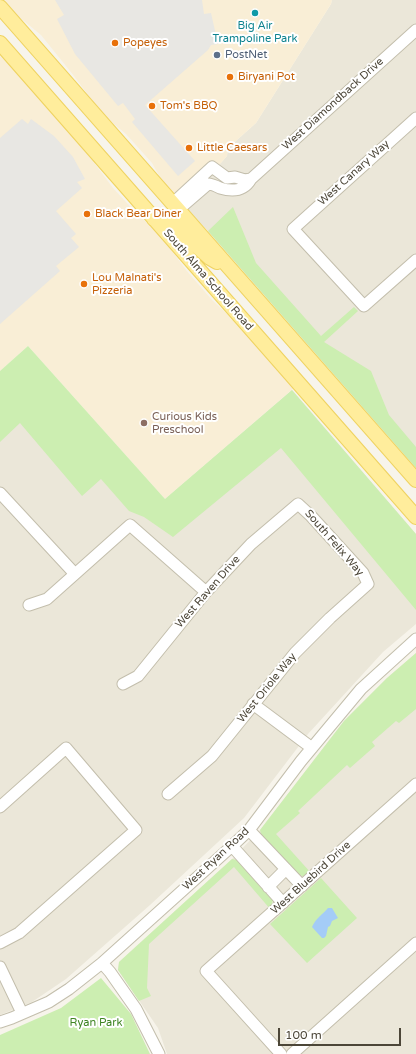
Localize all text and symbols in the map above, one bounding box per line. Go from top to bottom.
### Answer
marker: Big Air Trampoline Park [250,8,260,18]
place label: Big Air Trampoline Park [213,19,297,45]
place label: Popeyes [123,36,167,50]
marker: Popeyes [110,38,120,48]
place label: PostNet [225,48,267,62]
marker: PostNet [212,50,222,60]
street label: West Diamondback Drive [280,55,386,153]
place label: Biryani Pot [238,70,295,84]
marker: Biryani Pot [225,72,235,82]
place label: Tom's BBQ [160,99,218,113]
marker: Tom's BBQ [147,101,157,111]
street label: West Canary Way [316,137,392,209]
place label: Little Caesars [197,141,267,155]
marker: Little Caesars [184,143,194,153]
place label: Black Bear Diner [95,207,181,221]
marker: Black Bear Diner [82,209,92,219]
street label: South Alma School Road [160,227,256,333]
place label: Lou Malnati's Pizzeria [92,271,162,297]
marker: Lou Malnati's Pizzeria [79,279,89,289]
place label: Curious Kids Preschool [152,410,217,436]
marker: Curious Kids Preschool [139,418,149,428]
street label: South Felix Way [302,507,366,579]
street label: West Raven Drive [173,553,243,631]
street label: West Oriole Way [235,650,299,726]
street label: West Ryan Road [180,825,252,893]
street label: West Bluebird Drive [268,839,354,917]
park label: Ryan Park [70,1016,122,1030]
scale bar [280,1020,403,1046]
text: 100 m [285,1028,322,1042]

